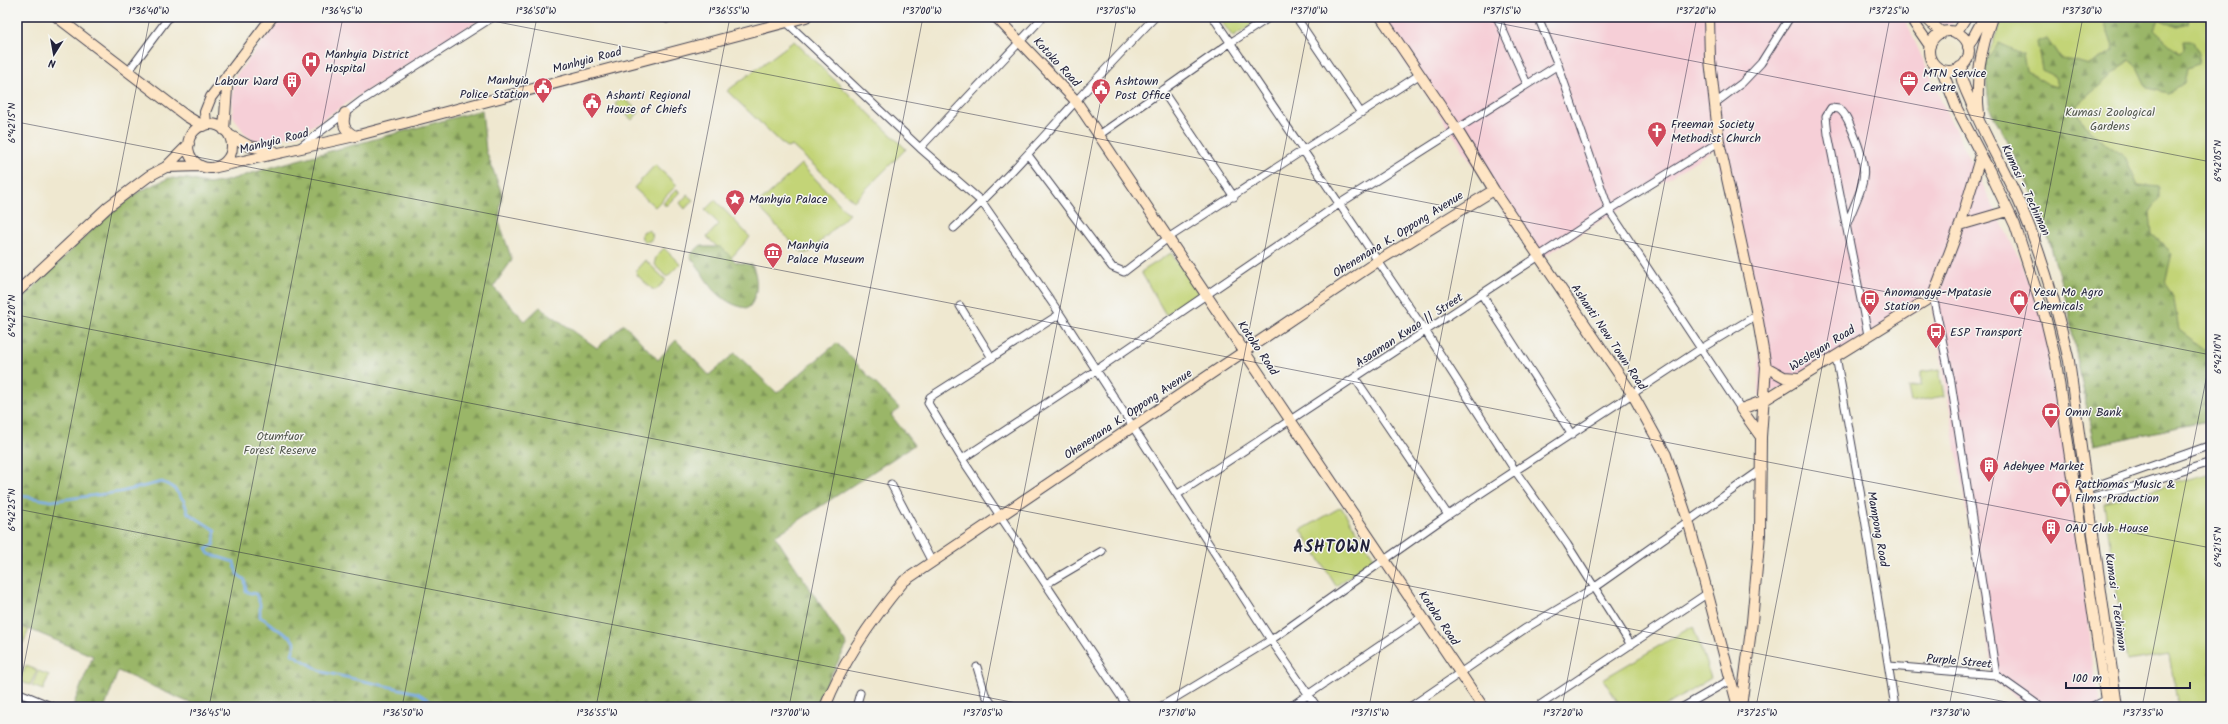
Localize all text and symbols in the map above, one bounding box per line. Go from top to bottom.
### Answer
text: 1°36'40"W [129,3,170,19]
text: 1°36'45"W [321,3,363,19]
text: 1°36'50"W [516,3,557,19]
text: 1°36'55"W [708,3,750,19]
text: 1°37'00"W [902,3,942,19]
text: 1°37'05"W [1096,3,1136,19]
text: 1°37'10"W [1290,3,1328,19]
text: 1°37'15"W [1483,3,1521,19]
text: 1°37'20"W [1676,3,1716,19]
text: 1°37'25"W [1869,3,1909,19]
text: 1°37'30"W [2062,3,2102,19]
street label: Kotoko Road [1028,33,1086,92]
north arrow [34,34,74,74]
street label: Manhyia Road [550,42,625,79]
place label: Manhyia District Hospital [325,45,409,78]
hospital icon: Manhyia District Hospital [300,50,322,78]
text: N [47,53,57,72]
place label: MTN Service Centre [1923,64,1987,97]
office icon: MTN Service Centre [1898,69,1920,97]
building icon: Labour Ward [281,70,303,98]
place label: Manhyia Police Station [460,71,529,104]
place label: Labour Ward [215,72,279,91]
place label: Ashtown Post Office [1115,72,1171,105]
public building icon: Manhyia Police Station [532,76,554,104]
public building icon: Ashtown Post Office [1090,77,1112,105]
place label: Ashanti Regional House of Chiefs [606,86,691,119]
public building icon: Ashanti Regional House of Chiefs [581,91,603,119]
text: 6°42'15"N [4,103,20,143]
park label: Kumasi Zoological Gardens [2065,103,2155,136]
place label: Freeman Society Methodist Church [1671,115,1761,148]
church icon: Freeman Society Methodist Church [1646,120,1668,148]
street label: Manhyia Road [237,123,312,159]
text: 6°42'05"N [2210,140,2226,182]
street label: Kumasi - Techiman [1996,141,2055,239]
street label: Ohenenana K. Oppong Avenue [1329,186,1468,283]
place icon: Manhyia Palace [724,188,746,216]
place label: Manhyia Palace [749,190,828,209]
place label: Manhyia Palace Museum [787,236,865,269]
museum icon: Manhyia Palace Museum [762,241,784,269]
street label: Ashanti New Town Road [1566,280,1652,395]
place label: Anomangye-Mpatasie Station [1884,283,1992,316]
place label: Yesu Mo Agro Chemicals [2033,283,2103,316]
street label: Asaaman Kwao || Street [1352,288,1467,372]
bus stop icon: Anomangye-Mpatasie Station [1859,288,1881,316]
shop icon: Yesu Mo Agro Chemicals [2008,288,2030,316]
text: 6°42'20"N [4,294,20,337]
street label: Kotoko Road [1232,317,1284,380]
street label: Wesleyan Road [1786,320,1860,376]
bus stop icon: ESP Transport [1925,321,1947,349]
place label: ESP Transport [1950,323,2022,342]
text: 6°42'10"N [2210,334,2226,374]
street label: Ohenenana K. Oppong Avenue [1060,364,1197,465]
bank icon: Omni Bank [2040,401,2062,429]
place label: Omni Bank [2065,403,2122,422]
park label: Otumfuor Forest Reserve [243,427,317,460]
building icon: Adehyee Market [1978,455,2000,483]
place label: Adehyee Market [2003,457,2084,476]
place label: Patthomas Music & Films Production [2075,475,2175,508]
shop icon: Patthomas Music & Films Production [2050,480,2072,508]
text: 6°42'25"N [4,488,20,531]
street label: Mampong Road [1861,490,1894,570]
building icon: OAU Club House [2040,517,2062,545]
place label: OAU Club House [2065,519,2149,538]
text: 6°42'15"N [2210,527,2226,567]
district label: ASHTOWN [1293,535,1371,560]
street label: Kumasi - Techiman [2099,552,2132,652]
street label: Kotoko Road [1413,587,1465,650]
street label: Purple Street [1925,649,1993,674]
scale bar [2066,664,2190,690]
text: 100 m [2072,669,2103,688]
text: 1°36'45"W [189,705,231,721]
text: 1°36'50"W [383,705,424,721]
text: 1°36'55"W [576,705,618,721]
text: 1°37'00"W [770,705,810,721]
text: 1°37'05"W [963,705,1003,721]
text: 1°37'10"W [1158,705,1196,721]
text: 1°37'15"W [1351,705,1389,721]
text: 1°37'20"W [1543,705,1583,721]
text: 1°37'25"W [1737,705,1777,721]
text: 1°37'30"W [1930,705,1970,721]
text: 1°37'35"W [2123,705,2163,721]

